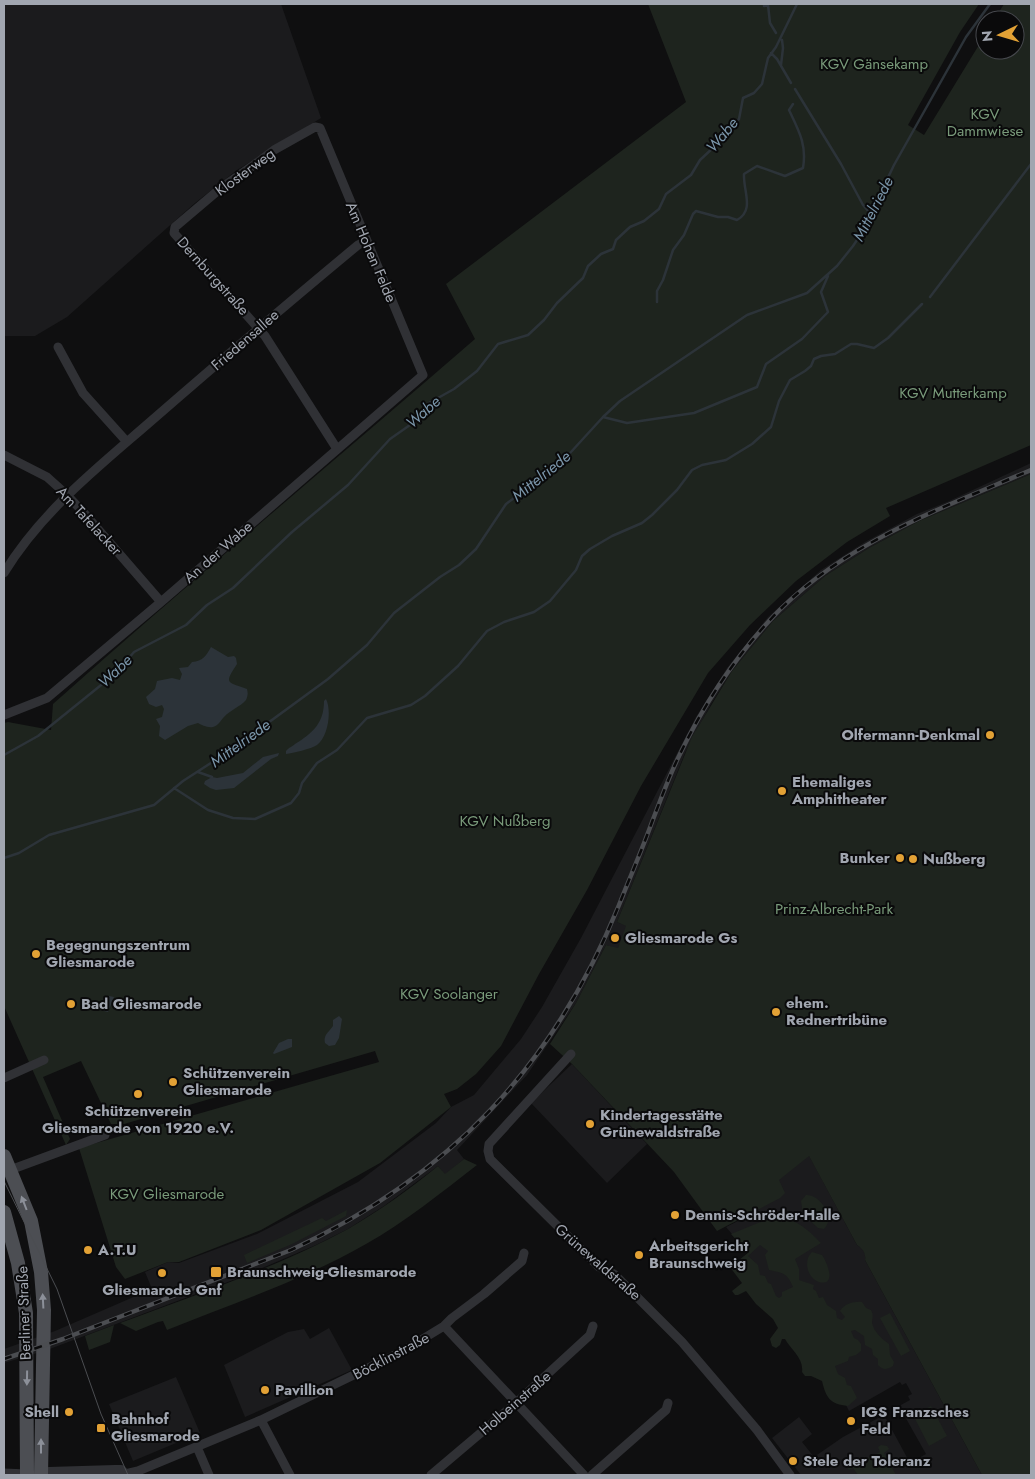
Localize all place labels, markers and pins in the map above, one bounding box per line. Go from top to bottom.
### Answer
place label: Olfermann-Denkmal [841,724,980,746]
marker: Olfermann-Denkmal [984,729,996,741]
place label: Ehemaliges Amphitheater [791,771,888,810]
marker: Ehemaliges Amphitheater [776,785,788,797]
place label: Bunker [840,847,891,869]
place label: Nußberg [923,848,986,870]
marker: Bunker [894,852,906,864]
marker: Nußberg [907,853,919,865]
place label: Gliesmarode Gs [625,927,738,949]
marker: Gliesmarode Gs [609,932,621,944]
place label: Begegnungszentrum Gliesmarode [46,934,190,973]
marker: Begegnungszentrum Gliesmarode [30,948,42,960]
place label: ehem. Rednertribüne [786,992,888,1031]
place label: Bad Gliesmarode [81,993,202,1015]
marker: Bad Gliesmarode [65,998,77,1010]
marker: ehem. Rednertribüne [770,1006,782,1018]
place label: Schützenverein Gliesmarode [183,1062,290,1101]
marker: Schützenverein Gliesmarode [167,1076,179,1088]
marker: Schützenverein Gliesmarode von 1920 e.V. [132,1088,144,1100]
place label: Schützenverein Gliesmarode von 1920 e.V. [42,1100,234,1139]
place label: Kindertagesstätte Grünewaldstraße [600,1104,723,1143]
marker: Kindertagesstätte Grünewaldstraße [584,1118,596,1130]
place label: Dennis-Schröder-Halle [685,1204,841,1226]
marker: Dennis-Schröder-Halle [669,1209,681,1221]
place label: Arbeitsgericht Braunschweig [648,1235,749,1274]
place label: A.T.U [97,1239,137,1261]
marker: A.T.U [82,1244,94,1256]
marker: Arbeitsgericht Braunschweig [633,1249,645,1261]
place label: Braunschweig-Gliesmarode [227,1261,417,1283]
marker: Braunschweig-Gliesmarode [209,1265,223,1279]
marker: Gliesmarode Gnf [156,1267,168,1279]
place label: Gliesmarode Gnf [102,1279,223,1301]
place label: Pavillion [275,1379,334,1401]
marker: Pavillion [259,1384,271,1396]
place label: Shell [24,1401,59,1423]
place label: IGS Franzsches Feld [861,1401,969,1440]
marker: Shell [63,1406,75,1418]
place label: Bahnhof Gliesmarode [111,1408,200,1447]
marker: IGS Franzsches Feld [845,1415,857,1427]
marker: Bahnhof Gliesmarode [95,1422,107,1434]
place label: Stele der Toleranz [803,1450,931,1472]
marker: Stele der Toleranz [787,1455,799,1467]

